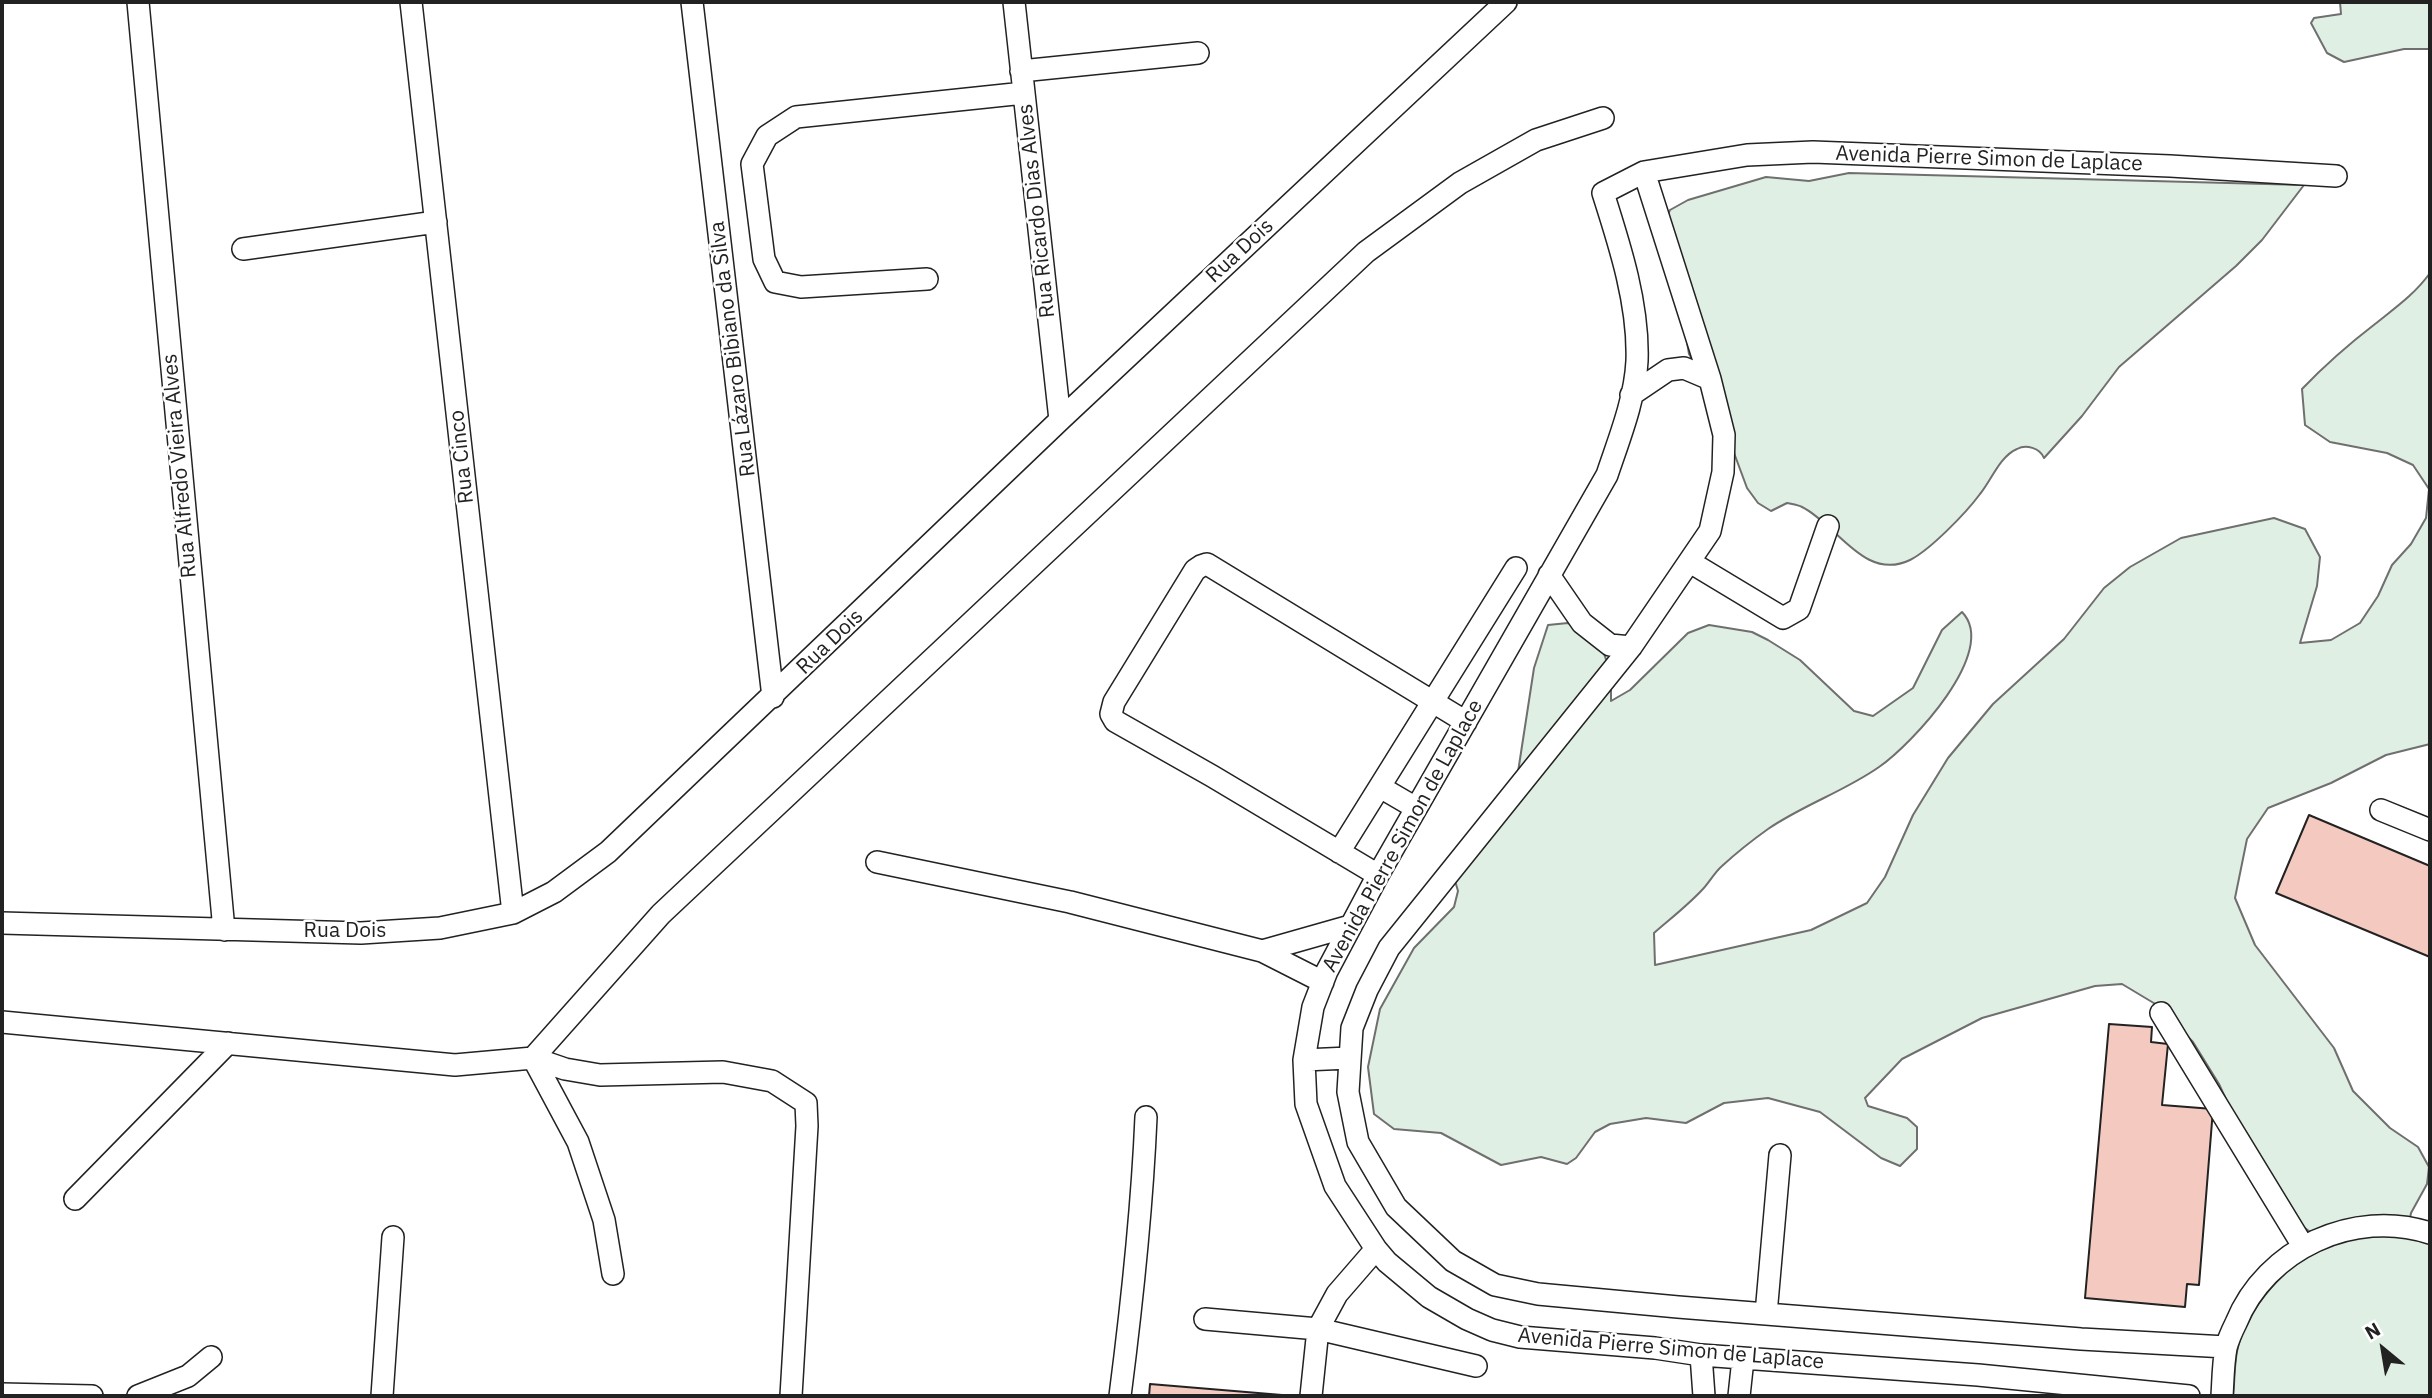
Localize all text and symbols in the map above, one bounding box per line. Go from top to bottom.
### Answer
street label: Rua Ricardo Dias Alves [1013,103,1061,319]
street label: Avenida Pierre Simon de Laplace [1835,141,2143,177]
street label: Rua Dois [1201,214,1279,288]
street label: Rua Lázaro Bibiano da Silva [705,220,761,478]
street label: Rua Alfredo Vieira Alves [158,353,202,579]
street label: Rua Cinco [445,409,479,505]
street label: Rua Dois [791,604,869,680]
street label: Avenida Pierre Simon de Laplace [1317,695,1489,977]
street label: Rua Dois [304,918,386,944]
north arrow [2348,1314,2418,1384]
text: N [2361,1317,2384,1345]
street label: Avenida Pierre Simon de Laplace [1517,1323,1825,1375]

